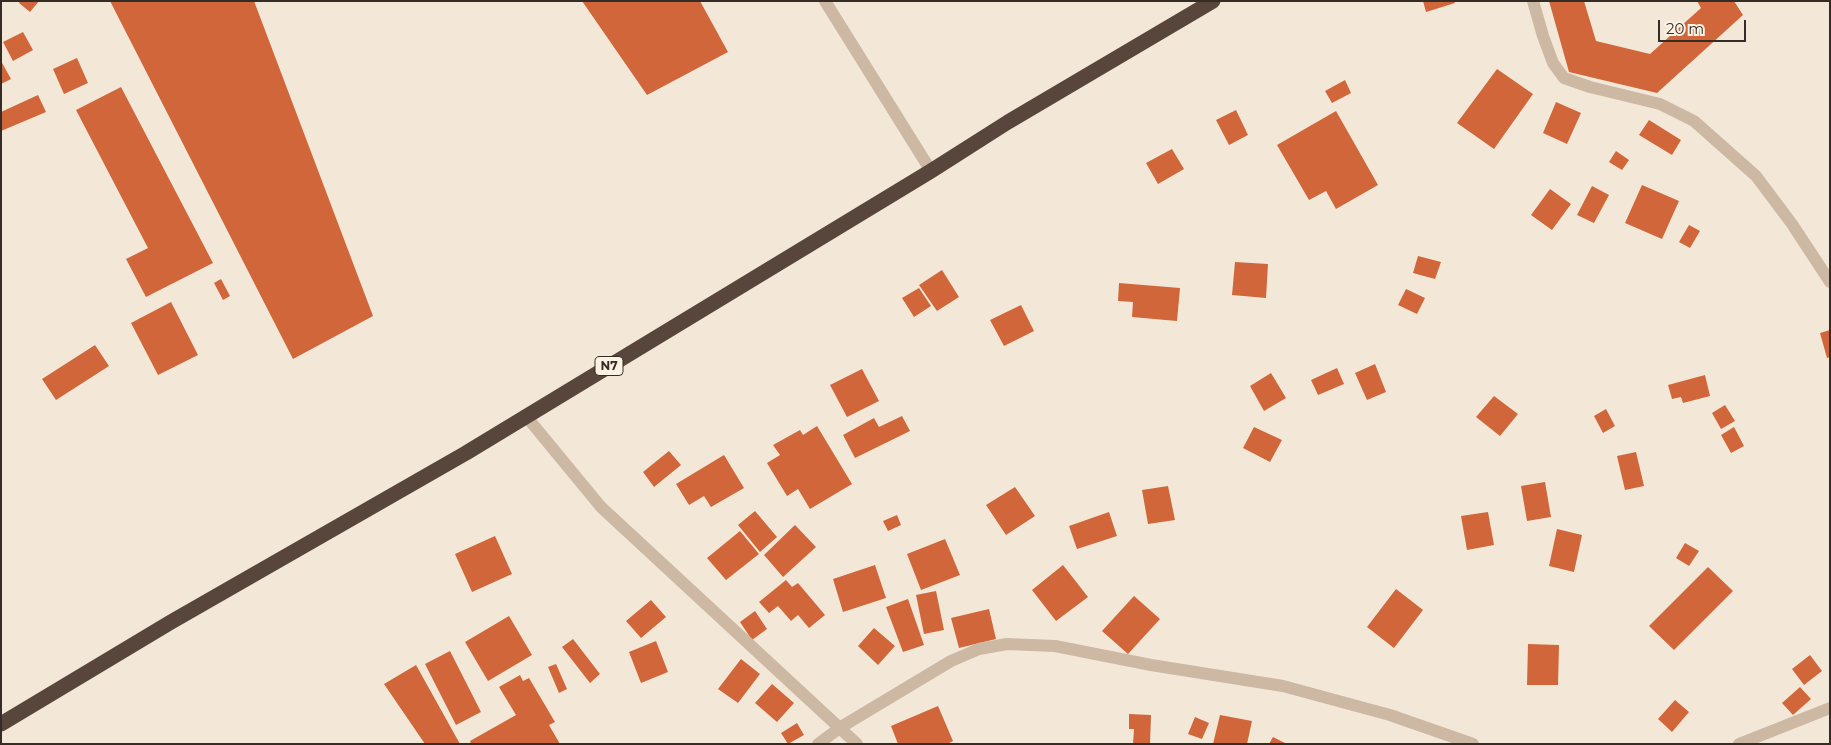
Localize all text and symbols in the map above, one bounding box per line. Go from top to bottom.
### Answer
scale bar [1661,10,1748,42]
text: 20 m [1666,19,1704,38]
road number: N7 [595,356,623,376]

